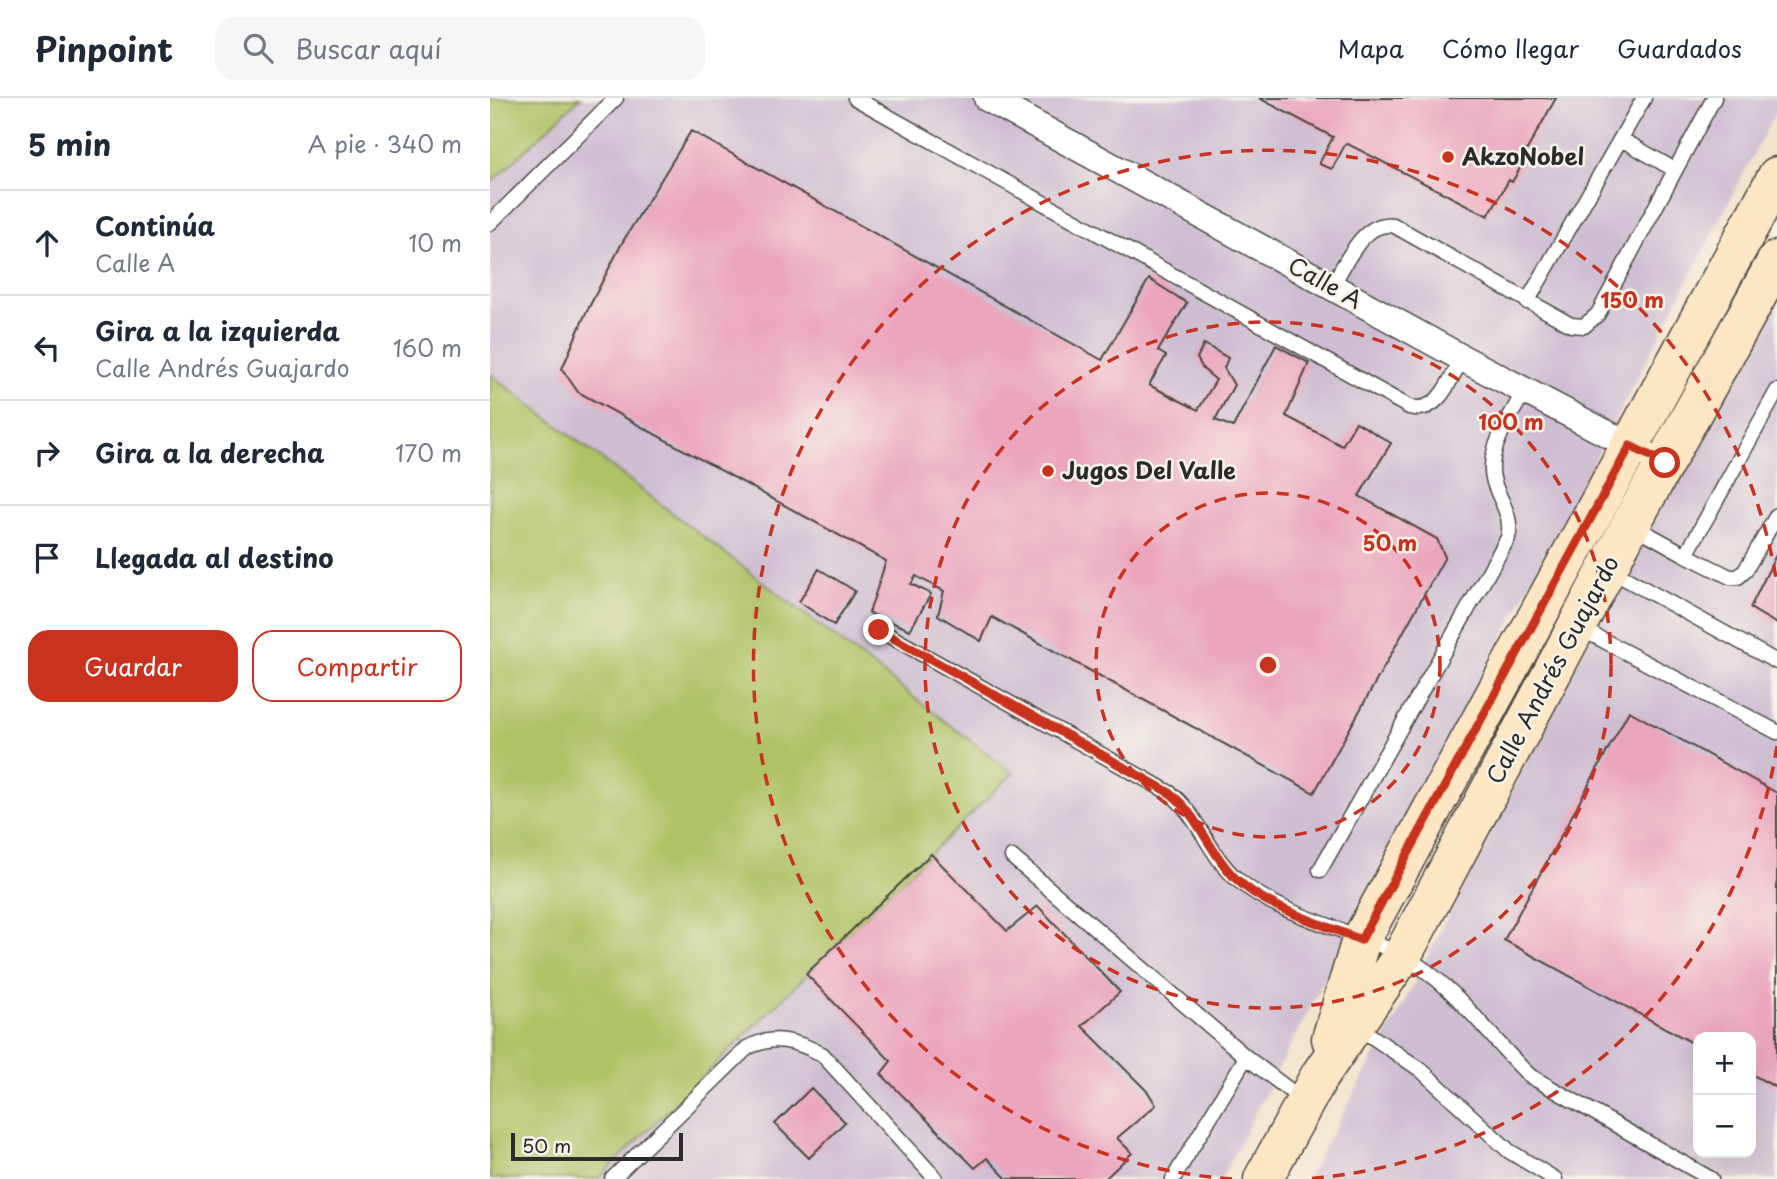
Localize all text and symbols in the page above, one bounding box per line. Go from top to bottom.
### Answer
search box [215,17,705,80]
text: Pinpoint [35,23,173,73]
icon: search [239,29,277,67]
text: Buscar aquí [295,29,441,68]
text: Mapa [1338,30,1404,66]
text: Cómo llegar [1442,30,1579,66]
text: Guardados [1617,30,1742,66]
text: 5 min [28,121,111,166]
text: A pie · 340 m [308,126,462,161]
place label: AkzoNobel [1462,138,1584,173]
marker: AkzoNobel [1440,149,1456,165]
text: Continúa [95,206,215,245]
icon: ahead [28,224,66,262]
text: 10 m [408,225,462,260]
text: Calle A [95,245,175,280]
street label: Calle A [1282,247,1369,316]
text: 150 m [1600,283,1664,315]
text: Gira a la izquierda [95,311,340,350]
icon: left [28,329,66,367]
text: 160 m [393,330,462,365]
text: Calle Andrés Guajardo [95,350,349,385]
text: 100 m [1478,405,1544,437]
text: Gira a la derecha [95,433,325,472]
icon: right [28,434,66,472]
text: 170 m [395,435,462,470]
route start [1649,447,1680,478]
place label: Jugos Del Valle [1062,452,1236,487]
marker: Jugos Del Valle [1040,463,1056,479]
text: 50 m [1363,526,1417,558]
text: Llegada al destino [95,538,334,577]
icon: arrive [28,539,66,577]
street label: Calle Andrés Guajardo [1476,549,1627,790]
route end [863,614,894,645]
button: Guardar [28,630,238,702]
button: Compartir [252,630,462,702]
centre of rings [1256,653,1280,677]
map controls [1693,1032,1756,1158]
button: + [1693,1032,1756,1095]
button: − [1693,1095,1756,1158]
scale bar [511,1130,682,1162]
text: 50 m [522,1131,571,1159]

